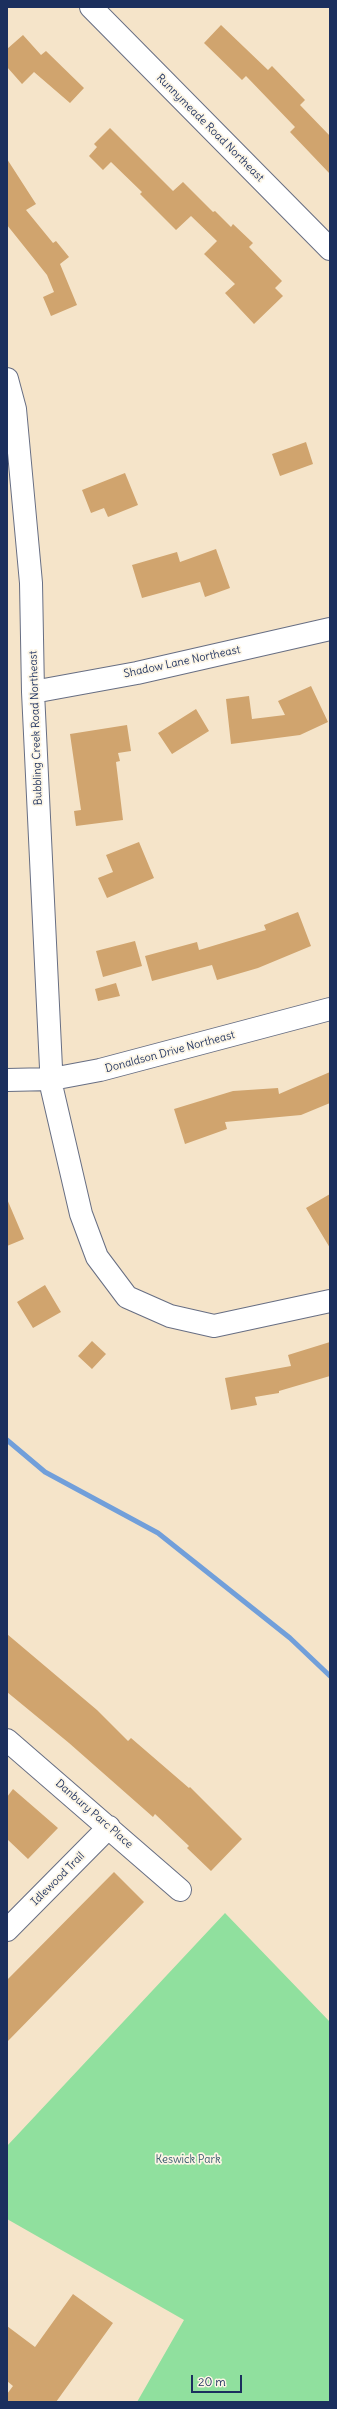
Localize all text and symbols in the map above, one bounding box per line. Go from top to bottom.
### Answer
street label: Runnymeade Road Northeast [153,71,267,185]
street label: Shadow Lane Northeast [122,643,242,681]
street label: Bubbling Creek Road Northeast [27,650,45,806]
street label: Donaldson Drive Northeast [104,1028,236,1076]
street label: Danbury Parc Place [53,1777,135,1851]
street label: Idlewood Trail [29,1850,87,1908]
park label: Keswick Park [155,2153,221,2167]
scale bar [193,2367,244,2393]
text: 20 m [198,2374,226,2389]

